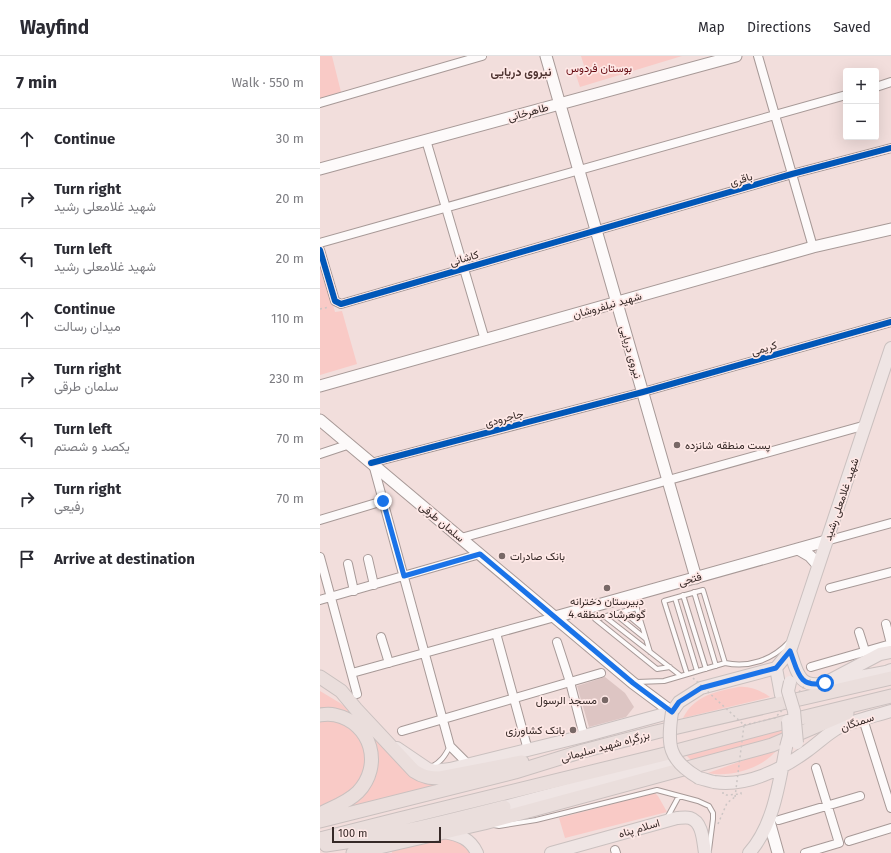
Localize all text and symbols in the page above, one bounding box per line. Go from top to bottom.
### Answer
text: Wayfind [20,16,89,39]
text: Map [698,19,725,36]
text: Directions [747,19,811,36]
text: Saved [833,19,871,36]
park label: بوستان فردوس [566,62,632,75]
district label: نیروی دریایی [491,65,552,80]
map controls [843,68,879,140]
button: + [843,68,879,104]
text: 7 min [16,72,57,93]
text: Walk · 550 m [231,75,304,90]
street label: طاهرخانی [506,101,550,124]
button: − [843,104,879,140]
icon: ahead [16,128,38,150]
text: Continue [54,130,115,148]
text: 30 m [276,131,304,146]
street label: باقری [728,170,754,189]
text: Turn right [54,180,121,198]
icon: right [16,188,38,210]
text: 20 m [276,191,304,206]
text: شهید غلامعلی رشید [54,199,156,214]
text: Turn left [54,240,112,258]
icon: left [16,248,38,270]
street label: کاشانی [448,248,480,269]
text: 20 m [276,251,304,266]
text: شهید غلامعلی رشید [54,259,156,274]
street label: شهید نیلفروشان [571,289,643,322]
text: Continue [54,300,115,318]
icon: ahead [16,308,38,330]
text: 110 m [271,311,304,326]
text: میدان رسالت [54,319,121,334]
street label: نیروی دریایی [617,324,644,380]
street label: کریمی [750,339,779,358]
text: Turn right [54,360,121,378]
icon: right [16,368,38,390]
text: 230 m [269,371,304,386]
text: سلمان طرقی [54,379,118,394]
street label: جاجرودی [483,407,525,430]
text: Turn left [54,420,112,438]
icon: left [16,428,38,450]
text: 70 m [277,431,304,446]
text: یکصد و شصتم [54,439,130,454]
place label: پست منطقه شانزده [685,439,770,453]
marker: پست منطقه شانزده [672,440,682,450]
street label: شهید غلامعلی رشید [821,456,862,542]
text: Turn right [54,480,121,498]
icon: right [16,488,38,510]
text: 70 m [277,491,304,506]
route end [374,492,392,510]
text: رفیعی [54,499,84,514]
street label: سلمان طرقی [417,500,467,545]
icon: arrive [16,548,38,570]
text: Arrive at destination [54,550,195,568]
place label: بانک صادرات [510,550,565,563]
marker: بانک صادرات [497,551,507,561]
street label: فتحی [677,570,703,589]
marker: دبیرستان دخترانه گوهرشاد منطقه 4 [602,583,612,593]
place label: دبیرستان دخترانه گوهرشاد منطقه 4 [568,595,646,621]
route start [816,674,834,692]
place label: مسجد الرسول [536,694,597,707]
marker: مسجد الرسول [600,695,610,705]
street label: سمنگان [839,711,876,734]
place label: بانک کشاورزی [505,724,565,737]
marker: بانک کشاورزی [568,725,578,735]
street label: بزرگراه شهید سلیمانی [559,728,651,765]
street label: اسلام پناه [617,816,662,842]
scale bar [332,825,441,844]
text: 100 m [338,827,367,840]

